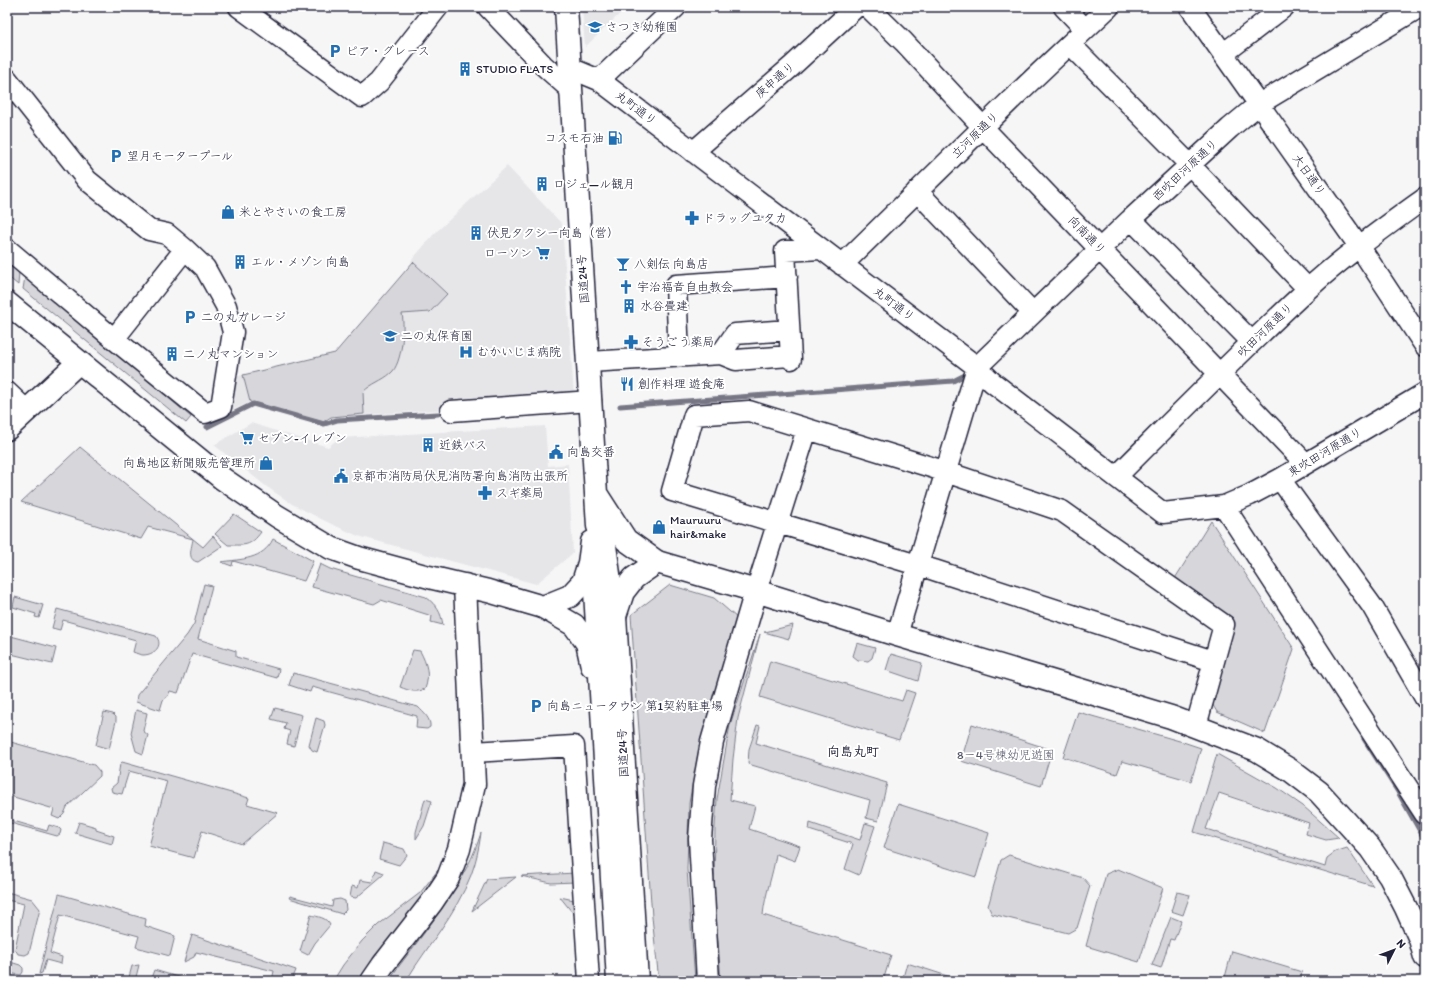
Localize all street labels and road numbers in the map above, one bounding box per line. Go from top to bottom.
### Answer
street label: 庚申通り [752,59,798,101]
street label: 丸町通り [613,88,659,128]
street label: 立河原通り [949,109,1001,161]
street label: 西吹田河原通り [1150,136,1220,204]
street label: 大日通り [1289,151,1329,199]
street label: 向南通り [1065,213,1109,257]
street label: 国道24号 [574,254,592,304]
street label: 丸町通り [871,284,917,324]
street label: 吹田河原通り [1234,300,1296,360]
street label: 東吹田河原通り [1285,424,1365,480]
street label: 国道24号 [615,728,631,778]

